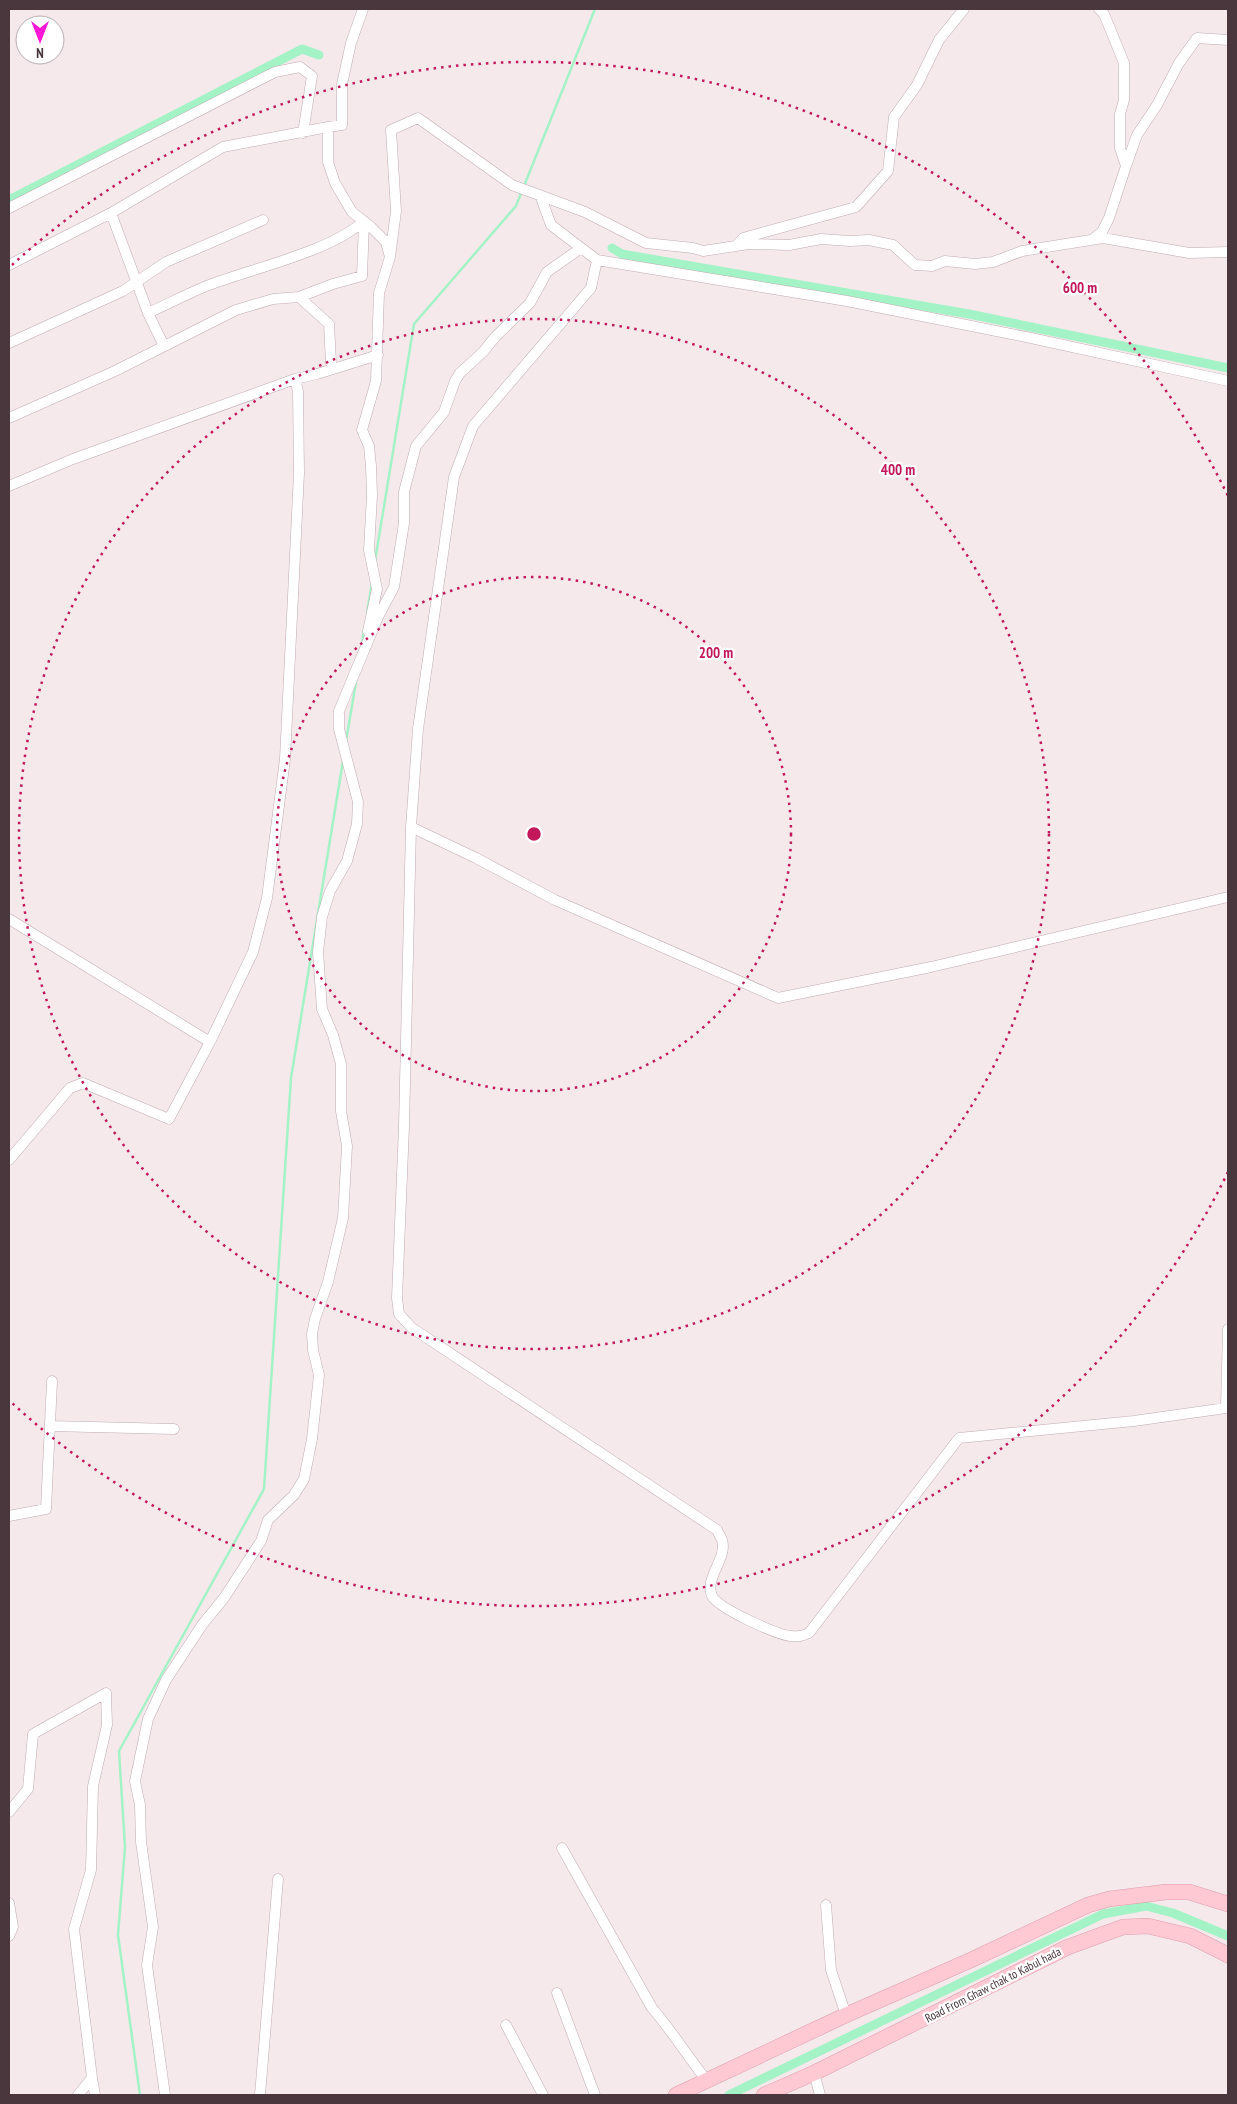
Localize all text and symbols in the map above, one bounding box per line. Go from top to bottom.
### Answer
north arrow [15,15,65,65]
text: N [36,44,44,62]
text: 600 m [1063,278,1097,297]
text: 400 m [881,460,915,479]
text: 200 m [699,643,733,662]
centre of rings [525,825,543,843]
street label: Road From Ghaw chak to Kabul hada [922,1944,1063,2025]

